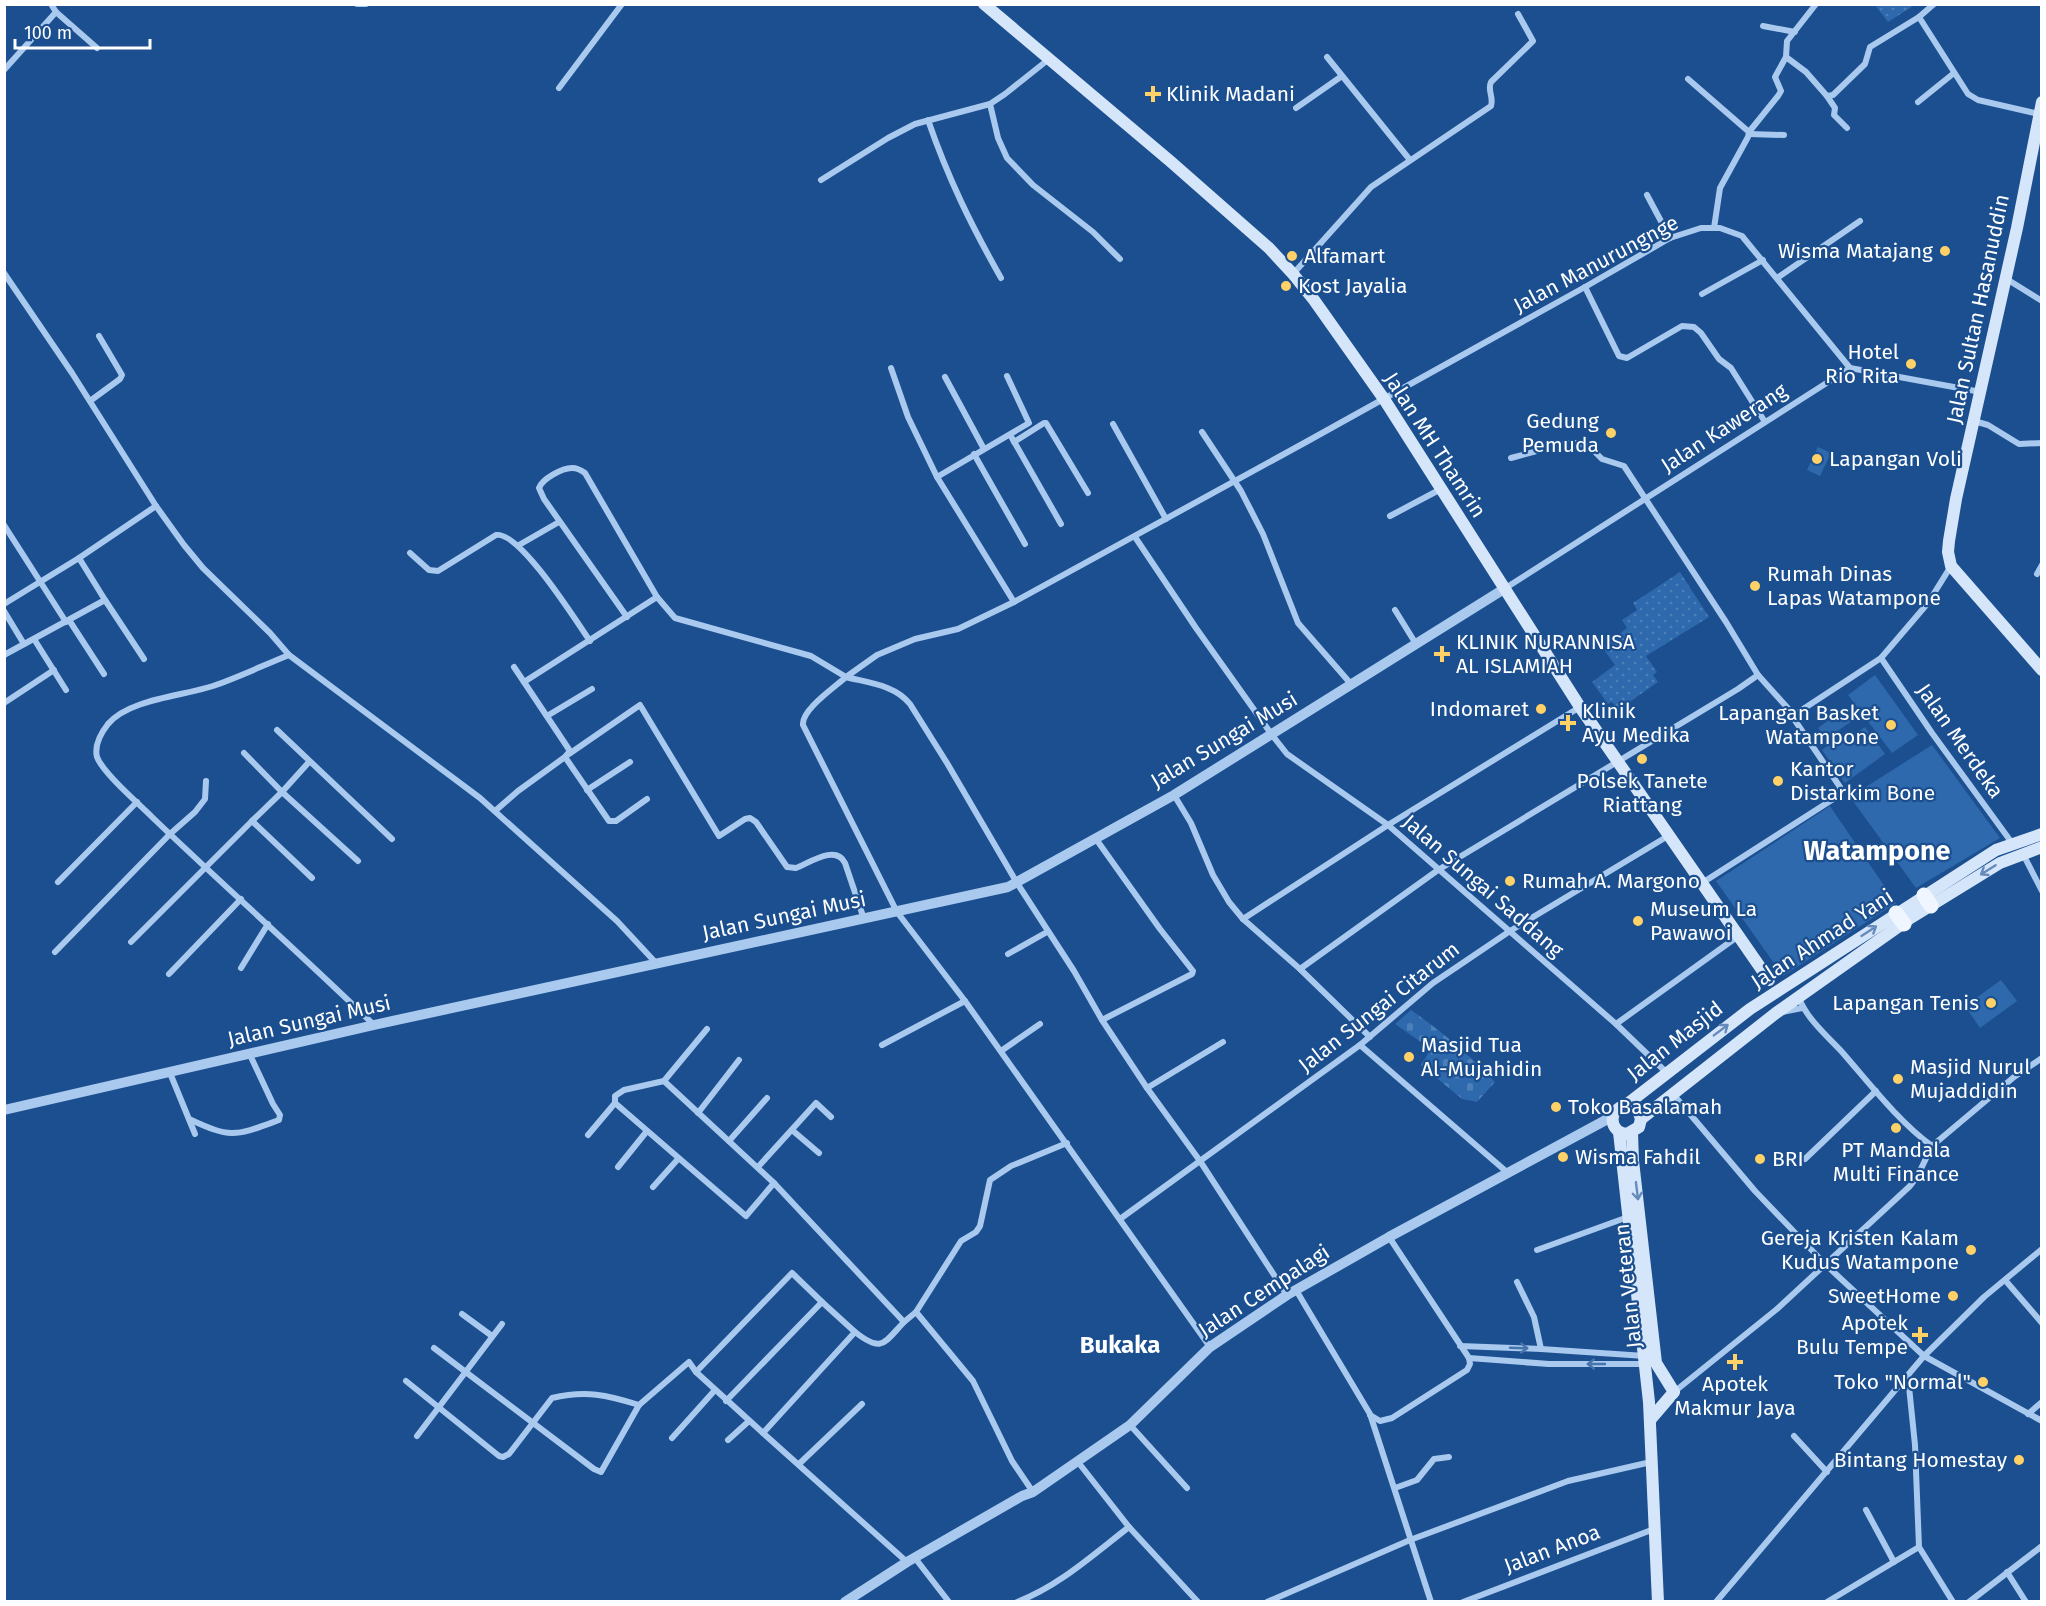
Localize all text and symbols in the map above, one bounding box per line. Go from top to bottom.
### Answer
scale bar [15,12,150,50]
text: 100 m [24,22,72,44]
place label: Klinik Madani [1166,81,1295,107]
marker: Klinik Madani [1144,85,1162,103]
street label: Jalan Sultan Hasanuddin [1941,192,2015,426]
street label: Jalan Manurungnge [1509,210,1683,318]
place label: Wisma Matajang [1778,238,1933,264]
place label: Alfamart [1304,243,1386,269]
marker: Wisma Matajang [1938,244,1952,258]
marker: Alfamart [1285,249,1299,263]
place label: Kost Jayalia [1298,273,1408,299]
marker: Kost Jayalia [1279,279,1293,293]
place label: Hotel Rio Rita [1825,339,1899,389]
marker: Hotel Rio Rita [1904,357,1918,371]
street label: Jalan MH Thamrin [1378,367,1492,523]
street label: Jalan Kawerang [1656,378,1792,478]
place label: Gedung Pemuda [1522,408,1599,458]
marker: Gedung Pemuda [1604,426,1618,440]
place label: Lapangan Voli [1829,446,1962,472]
marker: Lapangan Voli [1810,452,1824,466]
place label: Rumah Dinas Lapas Watampone [1767,561,1941,611]
marker: Rumah Dinas Lapas Watampone [1748,579,1762,593]
place label: KLINIK NURANNISA AL ISLAMIAH [1456,629,1635,679]
marker: KLINIK NURANNISA AL ISLAMIAH [1433,645,1451,663]
street label: Jalan Merdeka [1911,679,2009,803]
street label: Jalan Sungai Musi [1146,686,1302,794]
place label: Indomaret [1430,696,1529,722]
place label: Klinik Ayu Medika [1582,698,1690,748]
place label: Lapangan Basket Watampone [1718,700,1879,750]
marker: Indomaret [1534,702,1548,716]
marker: Klinik Ayu Medika [1559,714,1577,732]
marker: Lapangan Basket Watampone [1884,718,1898,732]
marker: Polsek Tanete Riattang [1635,752,1649,766]
place label: Kantor Distarkim Bone [1790,756,1935,806]
place label: Polsek Tanete Riattang [1576,768,1708,818]
marker: Kantor Distarkim Bone [1771,774,1785,788]
street label: Jalan Sungai Saddang [1397,809,1569,963]
district label: Watampone [1804,835,1951,867]
one-way arrow [1980,865,1997,877]
place label: Rumah A. Margono [1522,868,1700,894]
marker: Rumah A. Margono [1503,874,1517,888]
street label: Jalan Ahmad Yani [1746,883,1898,995]
street label: Jalan Sungai Musi [700,886,868,946]
place label: Museum La Pawawoi [1650,896,1757,946]
marker: Museum La Pawawoi [1631,914,1645,928]
one-way arrow [1860,924,1877,936]
street label: Jalan Sungai Citarum [1293,936,1465,1078]
street label: Jalan Sungai Musi [225,990,393,1052]
place label: Lapangan Tenis [1832,990,1979,1016]
street label: Jalan Masjid [1622,995,1728,1087]
marker: Lapangan Tenis [1984,996,1998,1010]
one-way arrow [1713,1024,1729,1037]
place label: Masjid Tua Al-Mujahidin [1421,1032,1542,1082]
marker: Masjid Tua Al-Mujahidin [1402,1050,1416,1064]
place label: Masjid Nurul Mujaddidin [1910,1054,2030,1104]
marker: Masjid Nurul Mujaddidin [1891,1072,1905,1086]
place label: Toko Basalamah [1568,1094,1722,1120]
marker: Toko Basalamah [1549,1100,1563,1114]
marker: PT Mandala Multi Finance [1889,1121,1903,1135]
place label: PT Mandala Multi Finance [1833,1137,1959,1187]
place label: Wisma Fahdil [1575,1144,1700,1170]
place label: BRI [1772,1146,1804,1172]
marker: Wisma Fahdil [1556,1150,1570,1164]
marker: BRI [1753,1152,1767,1166]
one-way arrow [1631,1181,1642,1201]
street label: Jalan Veteran [1609,1222,1647,1350]
place label: Gereja Kristen Kalam Kudus Watampone [1761,1225,1959,1275]
street label: Jalan Cempalagi [1193,1239,1335,1343]
marker: Gereja Kristen Kalam Kudus Watampone [1964,1243,1978,1257]
place label: SweetHome [1828,1283,1941,1309]
marker: SweetHome [1946,1289,1960,1303]
place label: Apotek Bulu Tempe [1796,1310,1908,1360]
marker: Apotek Bulu Tempe [1913,1328,1927,1342]
district label: Bukaka [1080,1331,1160,1359]
one-way arrow [1508,1342,1528,1354]
marker: Apotek Makmur Jaya [1728,1355,1742,1369]
one-way arrow [1587,1358,1607,1370]
place label: Toko "Normal" [1834,1369,1971,1395]
place label: Apotek Makmur Jaya [1674,1371,1796,1421]
marker: Toko "Normal" [1976,1375,1990,1389]
place label: Bintang Homestay [1834,1447,2008,1473]
marker: Bintang Homestay [2012,1453,2026,1467]
street label: Jalan Anoa [1500,1519,1604,1579]

